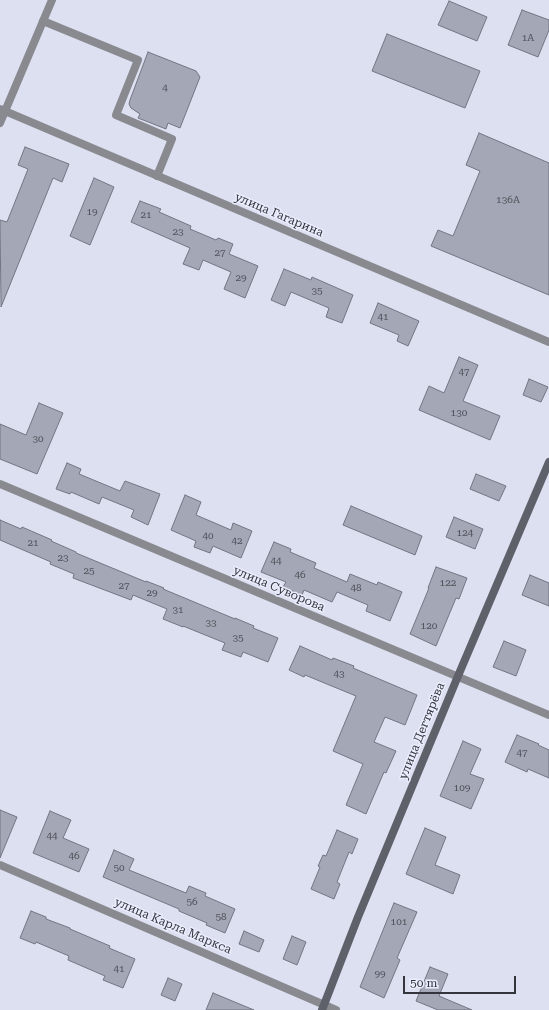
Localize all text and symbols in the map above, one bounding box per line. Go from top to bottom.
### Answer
house number: 1А [522,32,534,44]
house number: 4 [162,82,168,94]
street label: улица Гагарина [232,190,326,240]
house number: 136А [496,194,520,206]
house number: 19 [86,206,98,218]
house number: 21 [140,209,152,221]
house number: 23 [172,226,184,238]
house number: 27 [214,247,226,259]
house number: 29 [235,272,247,284]
house number: 35 [311,285,323,297]
house number: 41 [377,311,389,323]
house number: 47 [458,366,470,378]
house number: 130 [451,407,467,419]
house number: 30 [32,433,44,445]
house number: 124 [457,527,473,539]
house number: 40 [202,530,214,542]
house number: 42 [231,535,243,547]
house number: 21 [27,537,39,549]
house number: 23 [57,552,69,564]
house number: 44 [270,555,282,567]
street label: улица Суворова [231,563,327,615]
house number: 25 [83,565,95,577]
house number: 46 [294,569,306,581]
house number: 122 [440,577,456,589]
house number: 27 [118,580,130,592]
house number: 48 [350,582,362,594]
house number: 29 [146,587,158,599]
house number: 31 [172,604,184,616]
house number: 33 [205,617,217,629]
house number: 120 [421,620,437,632]
house number: 35 [232,632,244,644]
house number: 43 [333,668,345,680]
street label: улица Дегтярёва [396,680,448,782]
house number: 47 [516,747,528,759]
house number: 109 [454,782,470,794]
house number: 44 [46,830,58,842]
house number: 46 [68,850,80,862]
house number: 50 [113,862,125,874]
street label: улица Карла Маркса [112,895,234,957]
house number: 56 [186,896,198,908]
house number: 58 [215,911,227,923]
house number: 101 [391,916,407,928]
house number: 41 [113,963,125,975]
house number: 99 [374,968,386,980]
scale bar [405,968,518,994]
text: 50 m [410,976,437,990]

